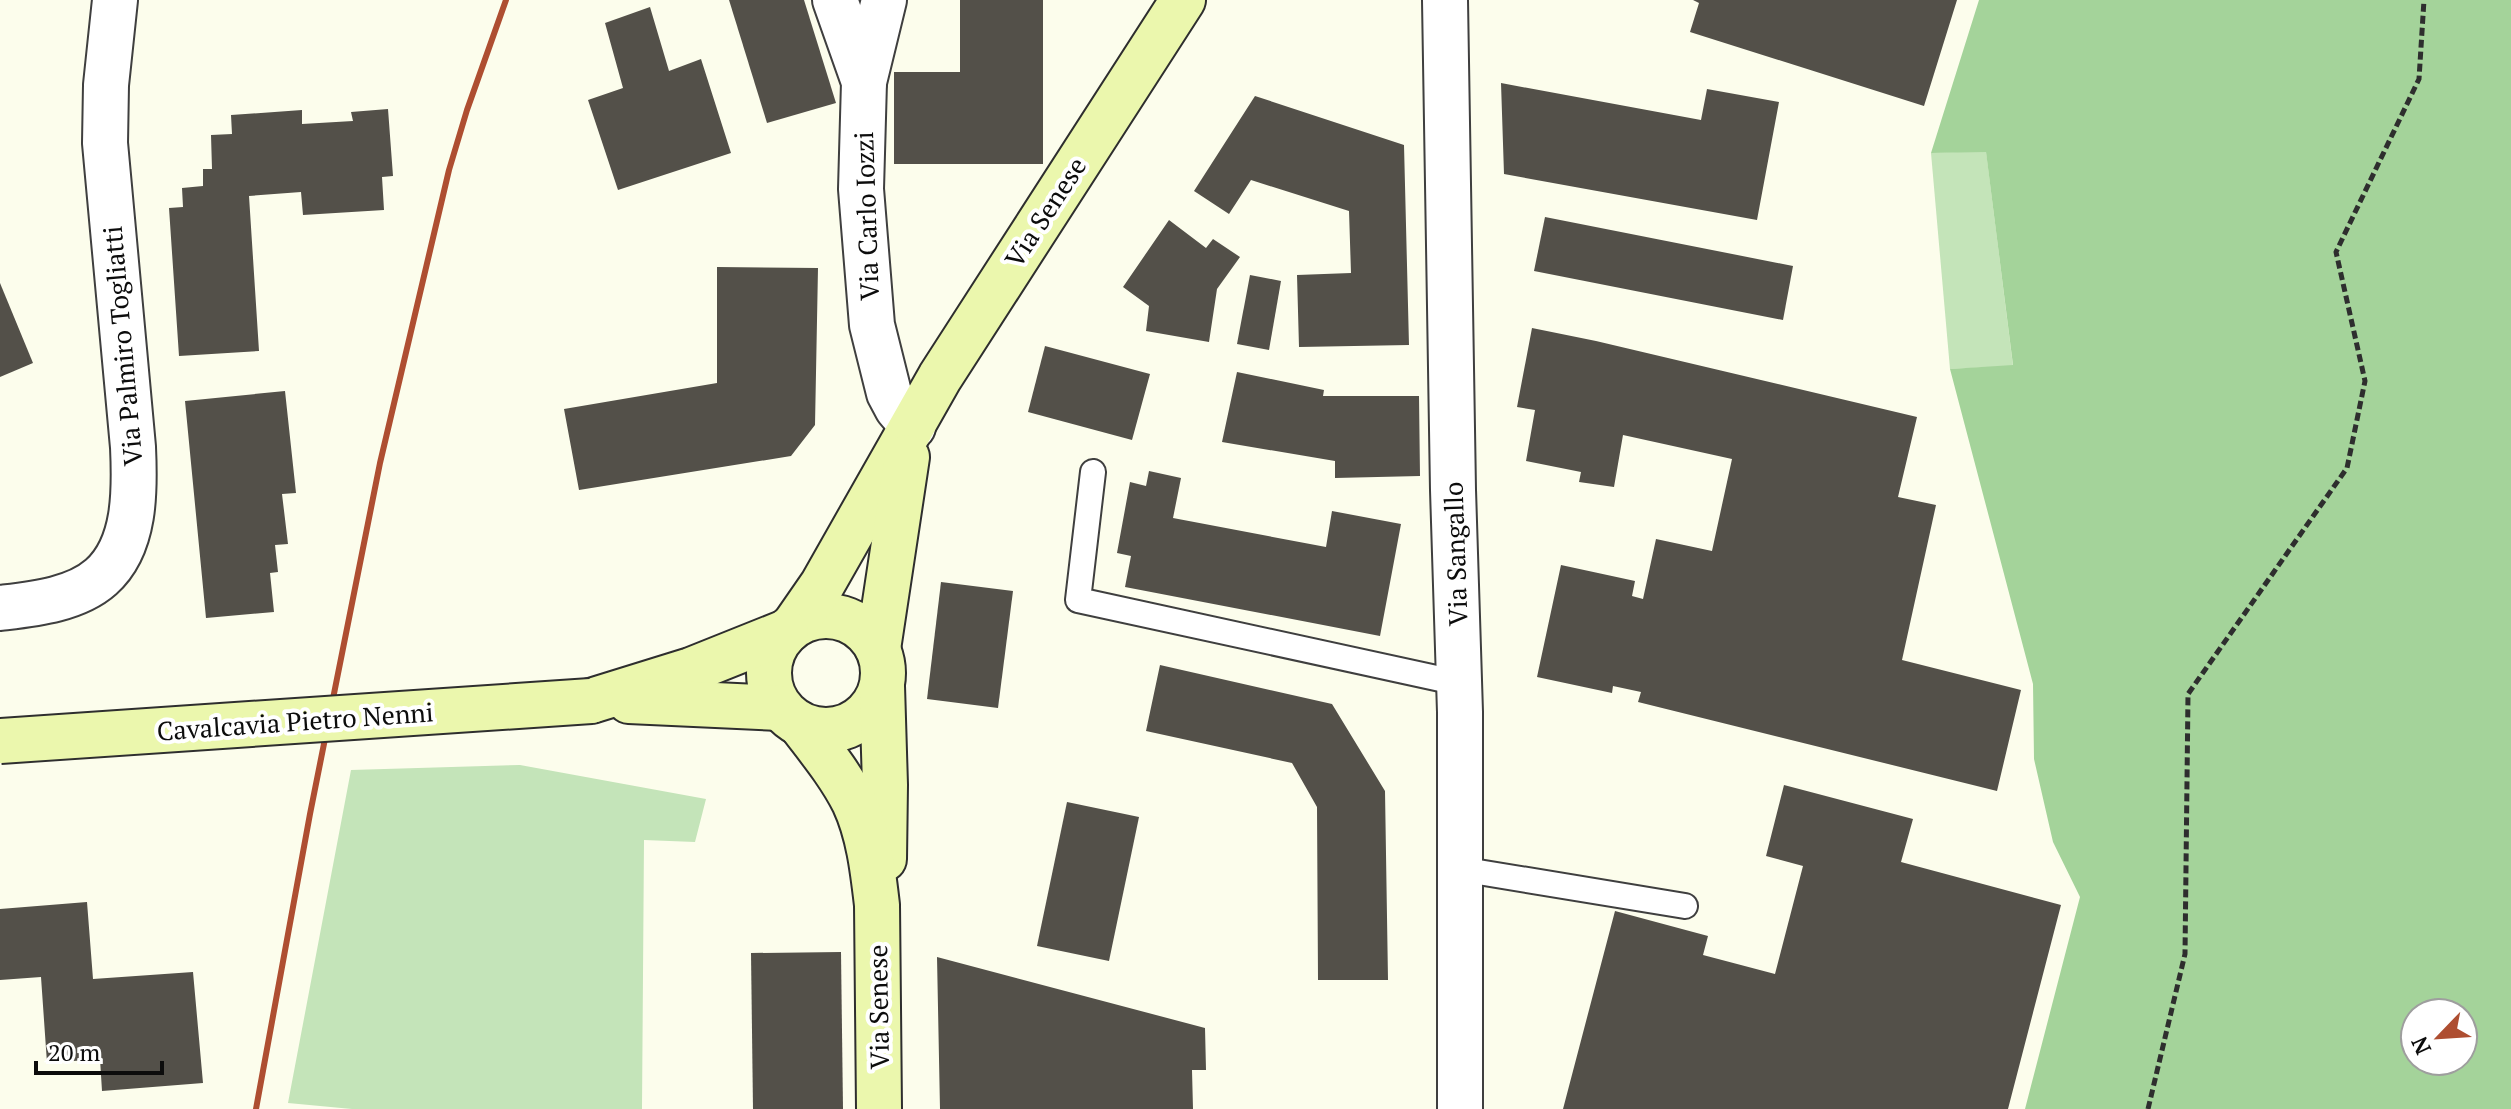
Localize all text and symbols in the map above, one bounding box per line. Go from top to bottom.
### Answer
street label: Via Carlo Iozzi [846,131,886,301]
street label: Via Senese [997,150,1093,274]
street label: Via Palmiro Togliatti [95,225,149,467]
street label: Via Sangallo [1435,481,1475,627]
street label: Cavalcavia Pietro Nenni [156,694,434,748]
street label: Via Senese [860,944,896,1070]
north arrow [2399,997,2479,1077]
scale bar [36,1025,162,1075]
text: N [2404,1032,2437,1059]
text: 20 m [48,1036,100,1068]

